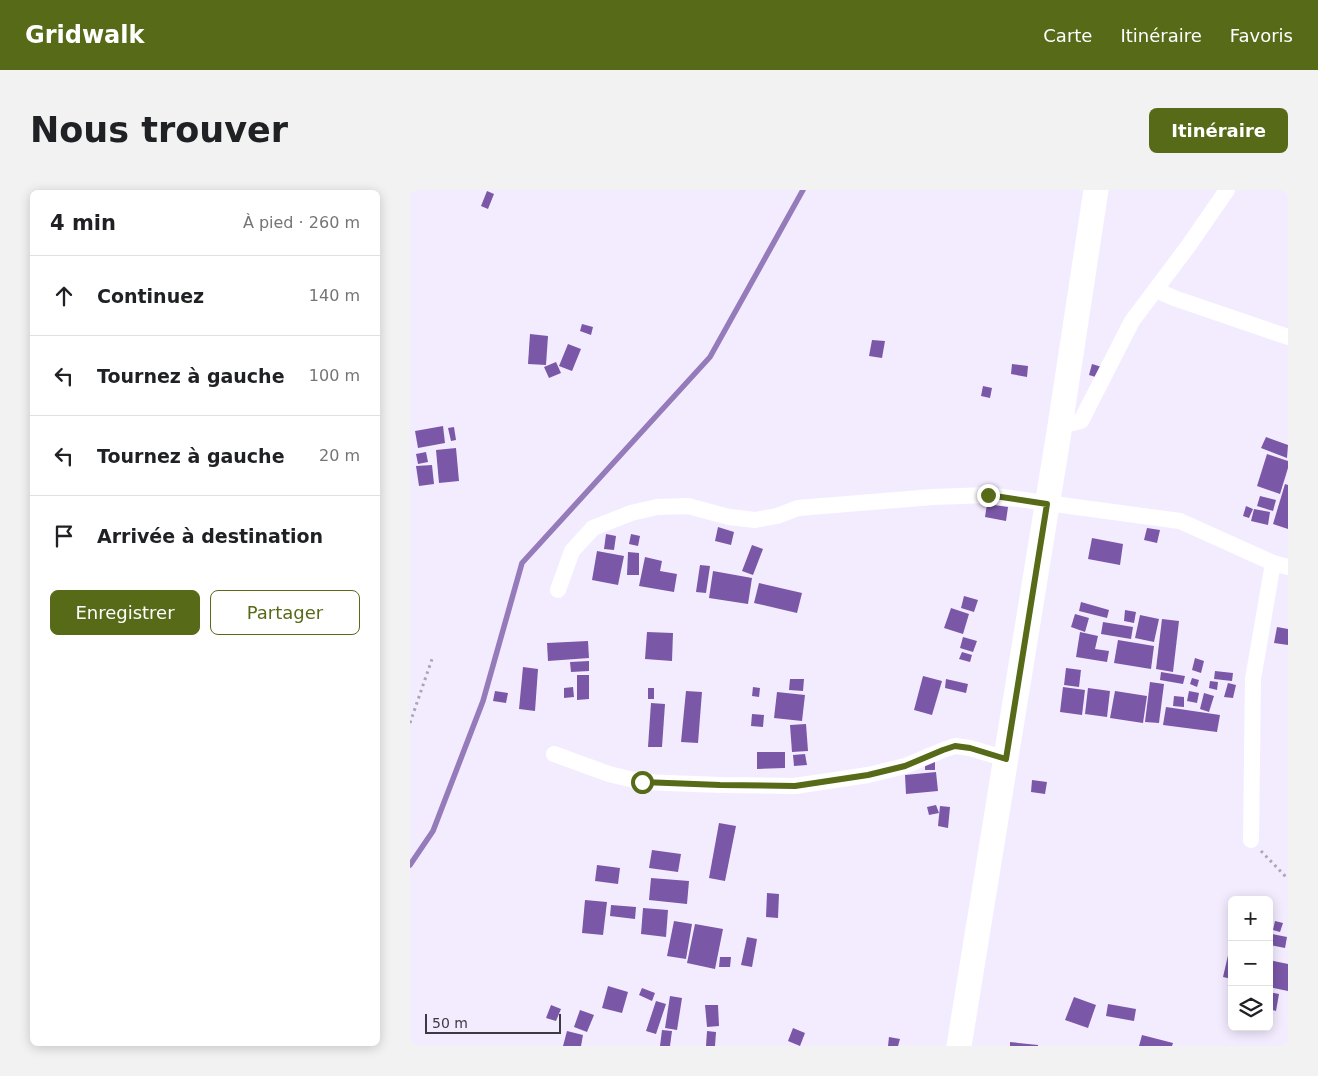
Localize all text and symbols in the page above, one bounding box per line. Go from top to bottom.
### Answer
text: Gridwalk [25,21,145,49]
text: Carte [1043,25,1092,46]
text: Itinéraire [1120,25,1202,46]
text: Favoris [1230,25,1293,46]
button: Itinéraire [1149,108,1288,153]
text: Nous trouver [30,110,288,150]
text: 4 min [50,211,116,235]
text: À pied · 260 m [243,213,360,232]
icon: ahead [50,282,78,310]
text: Continuez [97,285,204,307]
text: 140 m [309,286,360,305]
icon: left [50,362,78,390]
text: Tournez à gauche [97,365,285,387]
text: 100 m [309,366,360,385]
icon: left [50,442,78,470]
text: Tournez à gauche [97,445,285,467]
text: 20 m [319,446,360,465]
route end [977,484,1000,507]
icon: arrive [50,522,78,550]
text: Arrivée à destination [97,525,323,547]
button: Enregistrer [50,590,200,635]
button: Partager [210,590,360,635]
route start [631,771,654,794]
map controls [1228,896,1273,1031]
button: + [1228,896,1273,941]
button: − [1228,941,1273,986]
button: layers [1228,986,1273,1031]
scale bar [425,1011,561,1034]
text: 50 m [432,1015,468,1031]

